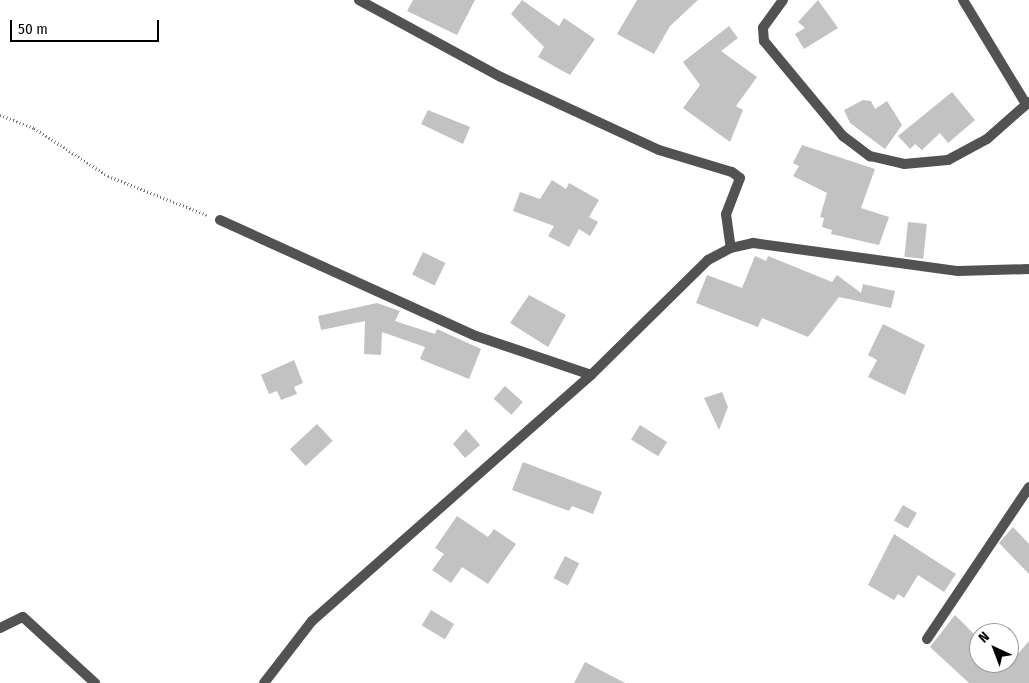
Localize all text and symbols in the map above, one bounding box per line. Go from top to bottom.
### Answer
scale bar [12,10,161,42]
text: 50 m [18,20,48,38]
north arrow [969,623,1019,673]
text: N [975,628,993,646]

